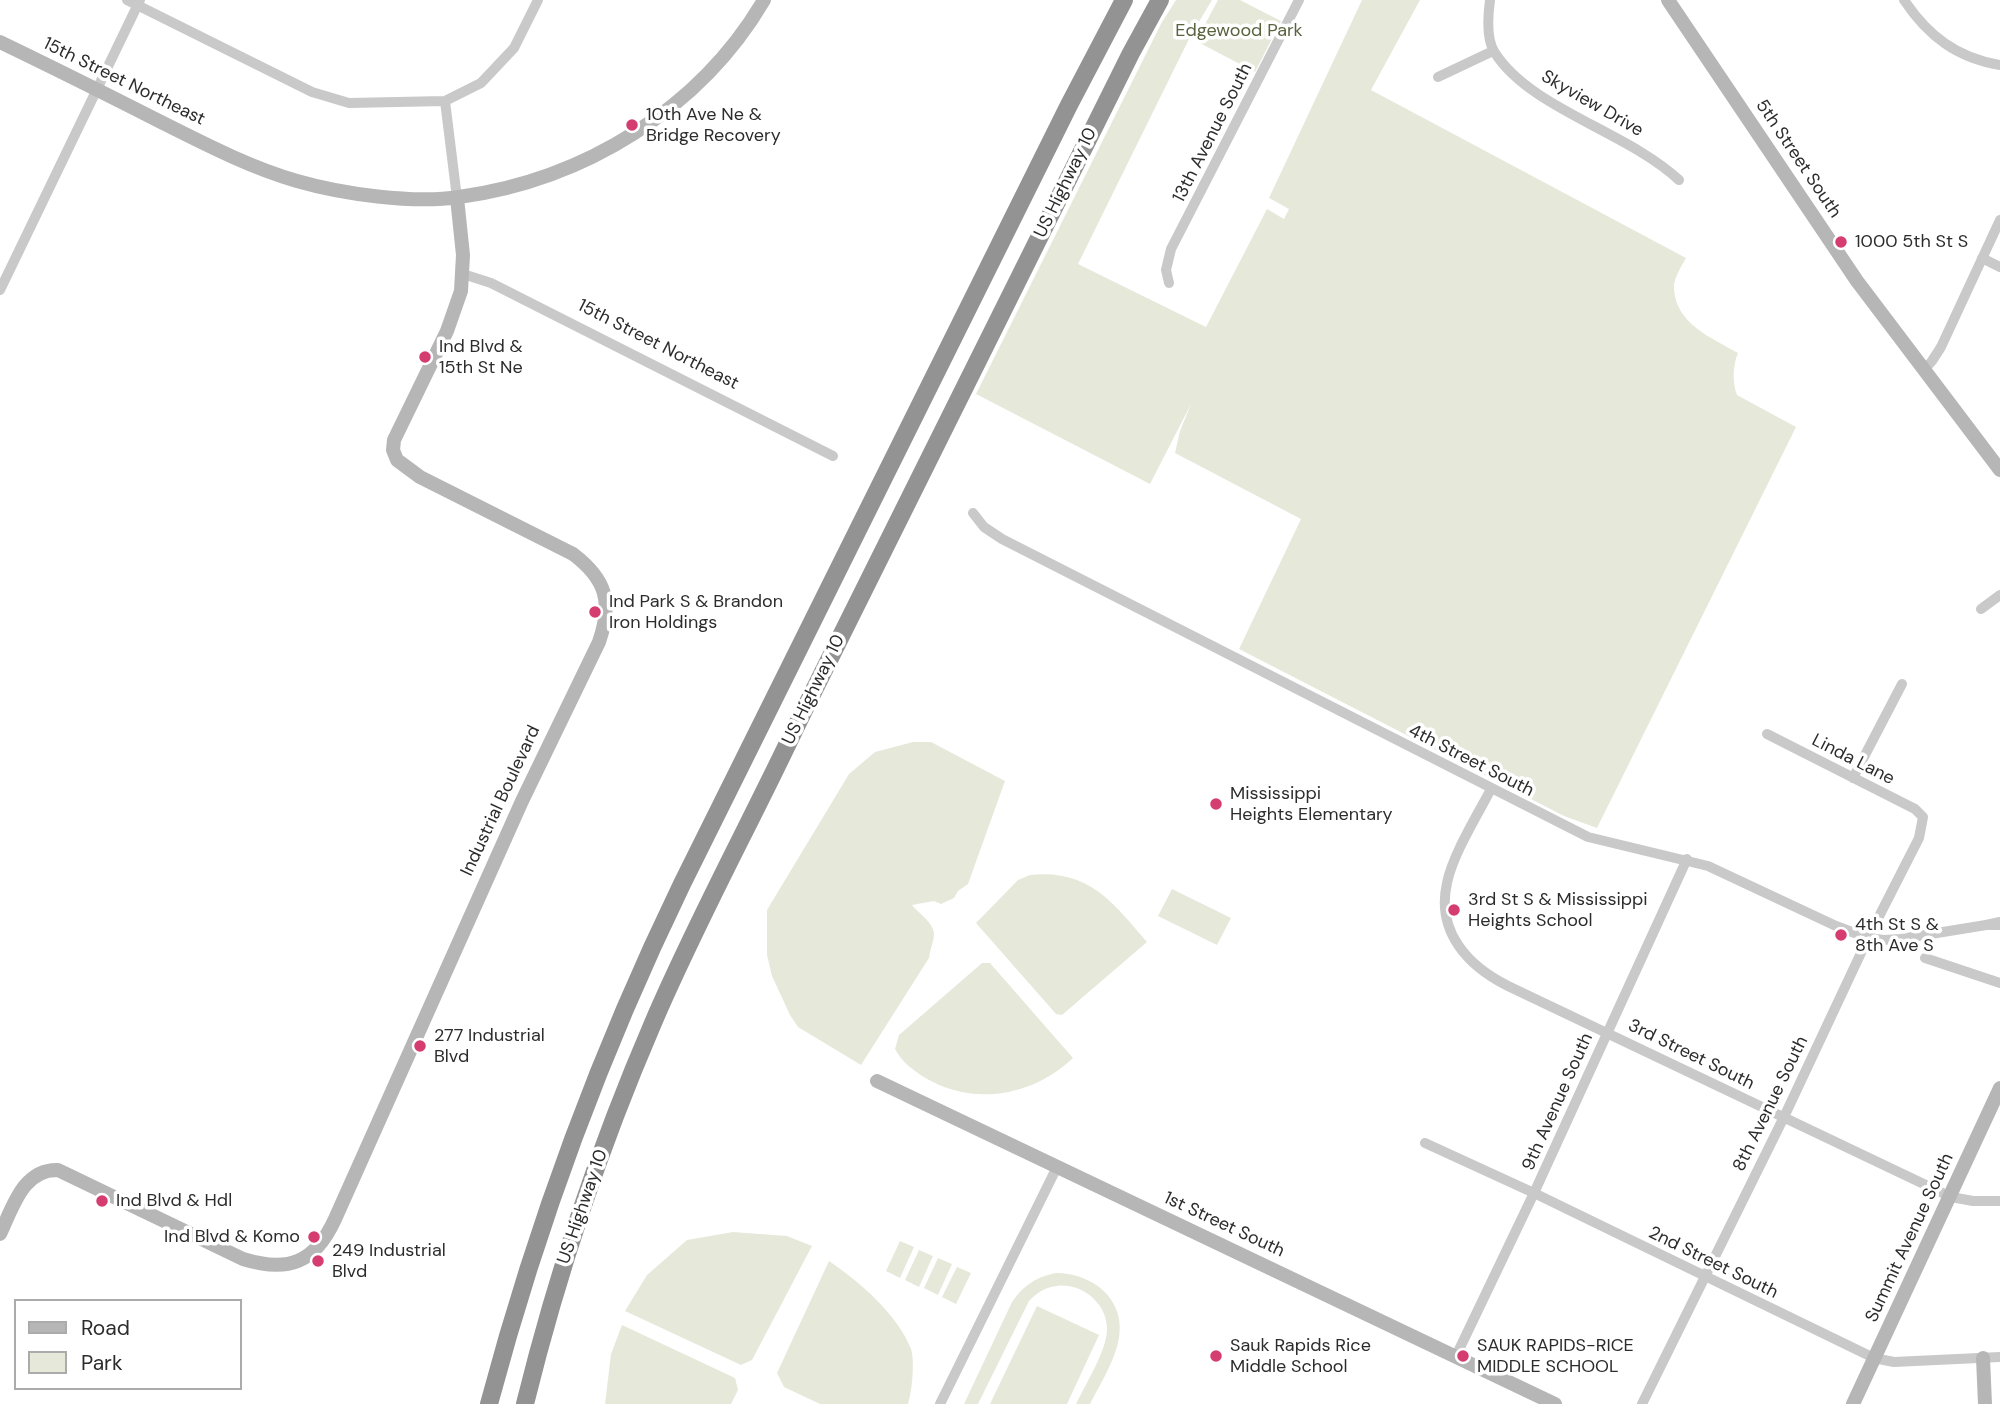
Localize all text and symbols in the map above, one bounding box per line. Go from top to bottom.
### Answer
park label: Edgewood Park [1175,20,1303,42]
street label: 15th Street Northeast [40,33,208,131]
street label: 13th Avenue South [1169,60,1257,206]
street label: Skyview Drive [1537,66,1647,142]
street label: 5th Street South [1751,96,1845,222]
place label: 10th Ave Ne & Bridge Recovery [646,104,781,146]
marker: 10th Ave Ne & Bridge Recovery [624,117,640,133]
street label: US Highway 10 [1030,124,1102,242]
place label: 1000 5th St S [1855,231,1968,253]
marker: 1000 5th St S [1833,234,1849,250]
street label: 15th Street Northeast [574,295,742,395]
place label: Ind Blvd & 15th St Ne [439,336,523,378]
marker: Ind Blvd & 15th St Ne [417,349,433,365]
place label: Ind Park S & Brandon Iron Holdings [609,591,783,634]
marker: Ind Park S & Brandon Iron Holdings [587,604,603,620]
street label: US Highway 10 [778,631,850,749]
street label: 4th Street South [1405,720,1537,802]
street label: Industrial Boulevard [457,722,545,880]
street label: Linda Lane [1808,730,1898,790]
place label: Mississippi Heights Elementary [1230,783,1393,826]
marker: Mississippi Heights Elementary [1208,796,1224,812]
place label: 3rd St S & Mississippi Heights School [1468,889,1648,932]
marker: 3rd St S & Mississippi Heights School [1446,902,1462,918]
place label: 4th St S & 8th Ave S [1855,914,1939,956]
marker: 4th St S & 8th Ave S [1833,927,1849,943]
street label: 3rd Street South [1624,1015,1758,1095]
place label: 277 Industrial Blvd [434,1025,545,1068]
street label: 9th Avenue South [1518,1030,1598,1174]
street label: 8th Avenue South [1729,1033,1813,1175]
marker: 277 Industrial Blvd [412,1038,428,1054]
street label: US Highway 10 [553,1147,613,1267]
street label: Summit Avenue South [1861,1150,1959,1326]
street label: 1st Street South [1160,1188,1288,1262]
place label: Ind Blvd & Hdl [116,1190,232,1212]
marker: Ind Blvd & Hdl [94,1193,110,1209]
street label: 2nd Street South [1645,1222,1781,1304]
place label: Ind Blvd & Komo [164,1226,300,1248]
marker: Ind Blvd & Komo [306,1229,322,1245]
place label: 249 Industrial Blvd [332,1240,446,1282]
marker: 249 Industrial Blvd [310,1253,326,1269]
legend [14,1299,242,1390]
text: Road [81,1314,130,1342]
place label: Sauk Rapids Rice Middle School [1230,1335,1371,1378]
place label: SAUK RAPIDS-RICE MIDDLE SCHOOL [1477,1335,1634,1378]
marker: Sauk Rapids Rice Middle School [1208,1348,1224,1364]
marker: SAUK RAPIDS-RICE MIDDLE SCHOOL [1455,1348,1471,1364]
text: Park [81,1349,122,1377]

